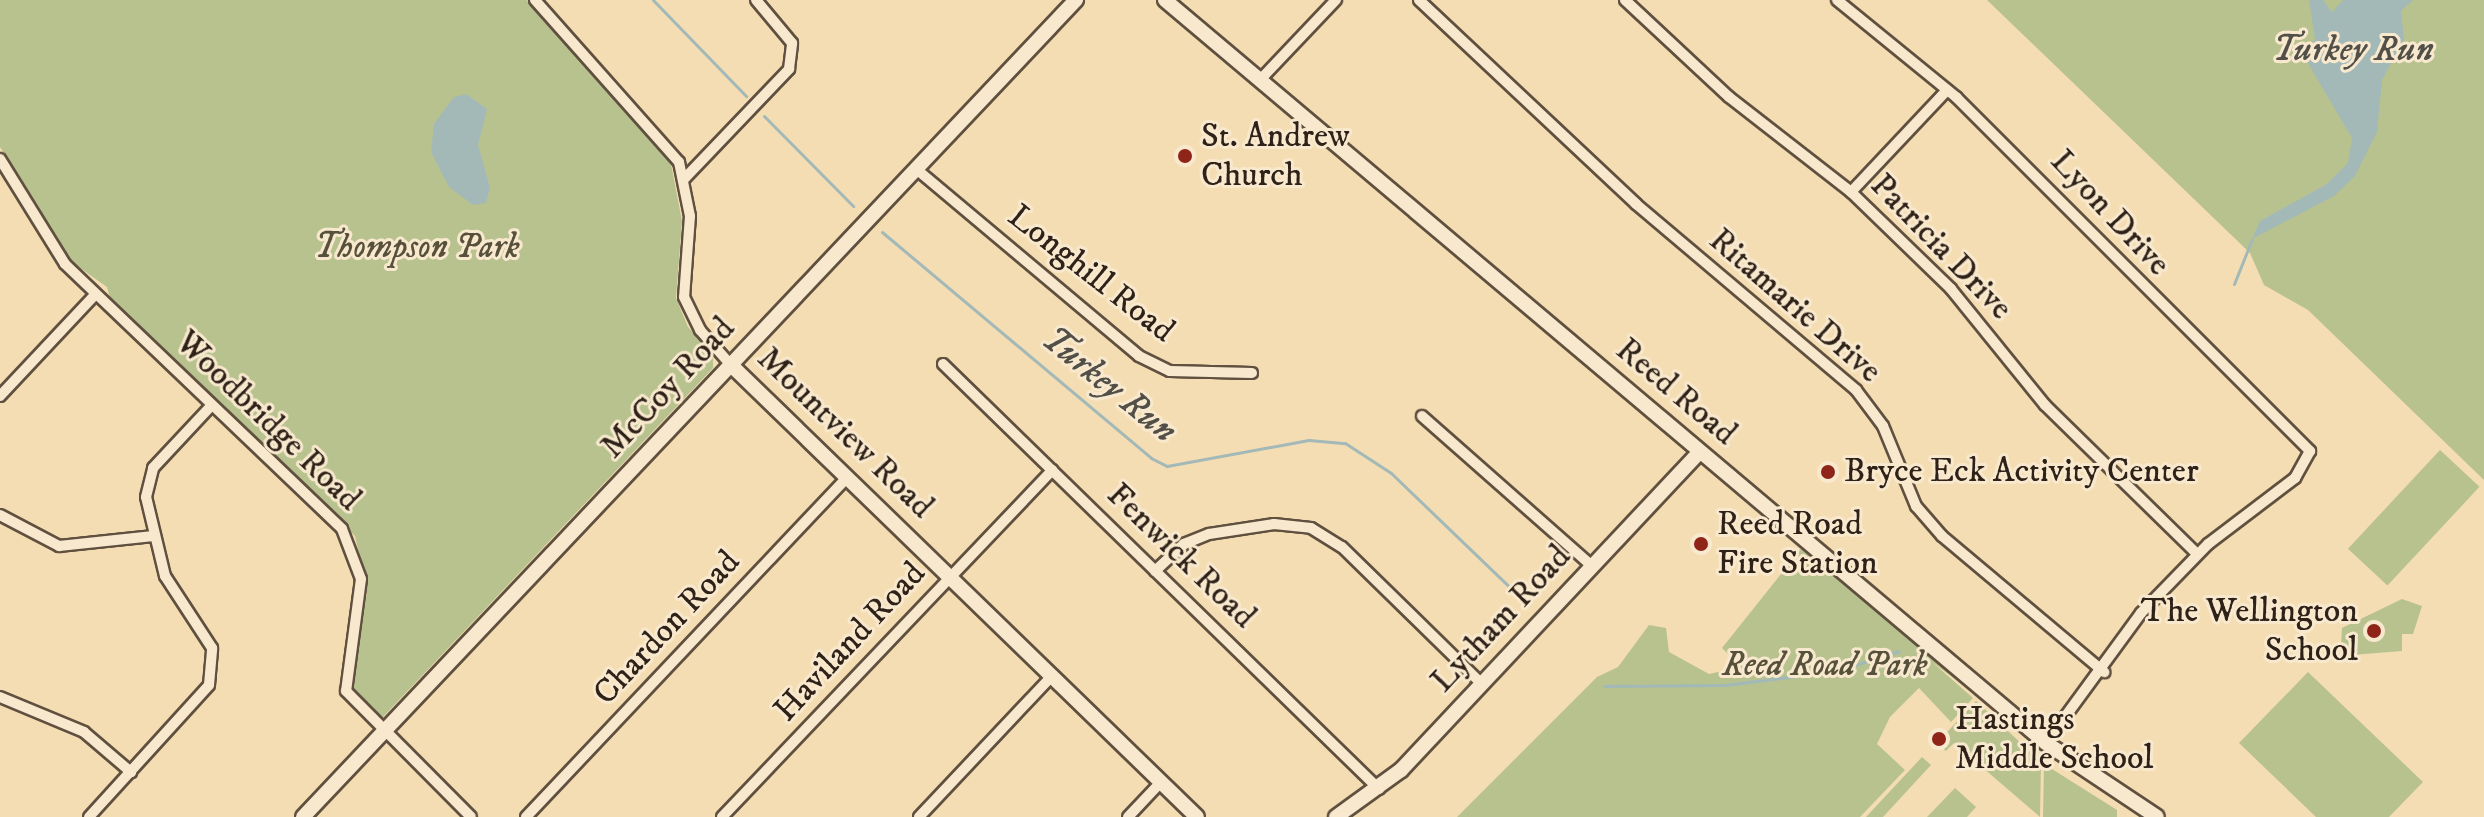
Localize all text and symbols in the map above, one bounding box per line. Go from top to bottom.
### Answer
water label: Turkey Run [2272,28,2434,72]
place label: St. Andrew Church [1201,116,1350,196]
street label: Lyon Drive [2041,142,2179,284]
marker: St. Andrew Church [1176,147,1194,165]
street label: Patricia Drive [1861,165,2021,329]
street label: Longhill Road [1000,196,1182,352]
street label: Ritamarie Drive [1700,220,1890,392]
park label: Thompson Park [314,228,520,268]
street label: McCoy Road [592,309,744,467]
water label: Turkey Run [1033,317,1185,453]
street label: Woodbridge Road [167,322,369,520]
street label: Reed Road [1607,330,1745,454]
street label: Mountview Road [748,339,942,527]
place label: Bryce Eck Activity Center [1844,452,2199,492]
marker: Bryce Eck Activity Center [1819,463,1837,481]
street label: Fenwick Road [1098,475,1264,637]
place label: Reed Road Fire Station [1717,504,1878,584]
marker: Reed Road Fire Station [1692,535,1710,553]
street label: Lytham Road [1422,537,1580,701]
street label: Chardon Road [585,542,749,714]
street label: Haviland Road [766,554,934,730]
place label: The Wellington School [2141,591,2358,670]
marker: The Wellington School [2365,622,2383,640]
park label: Reed Road Park [1722,646,1928,686]
place label: Hastings Middle School [1955,699,2154,778]
marker: Hastings Middle School [1930,730,1948,748]

